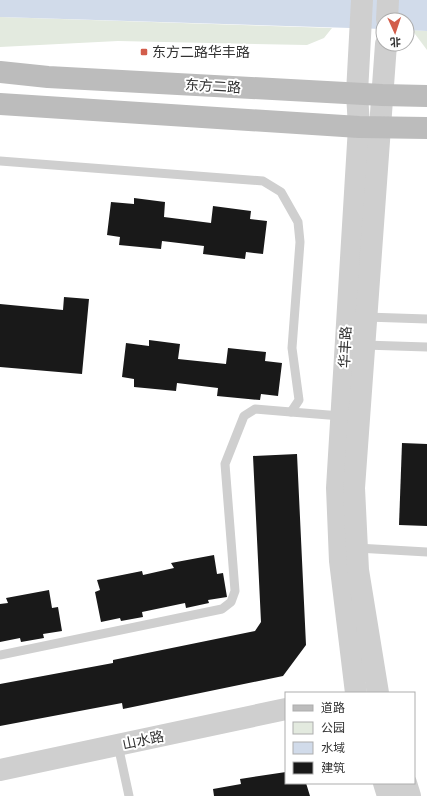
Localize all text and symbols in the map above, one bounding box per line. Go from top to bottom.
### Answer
north arrow [375,12,415,52]
text: 北 [390,35,401,48]
place label: 东方二路华丰路 [152,44,250,60]
marker: 东方二路华丰路 [139,47,149,57]
street label: 东方二路 [185,77,241,95]
street label: 华丰路 [336,326,354,368]
legend [285,692,415,784]
text: 道路 [321,701,345,715]
text: 公园 [321,721,345,735]
street label: 山水路 [121,728,165,752]
text: 水域 [321,741,345,755]
text: 建筑 [321,761,345,775]

